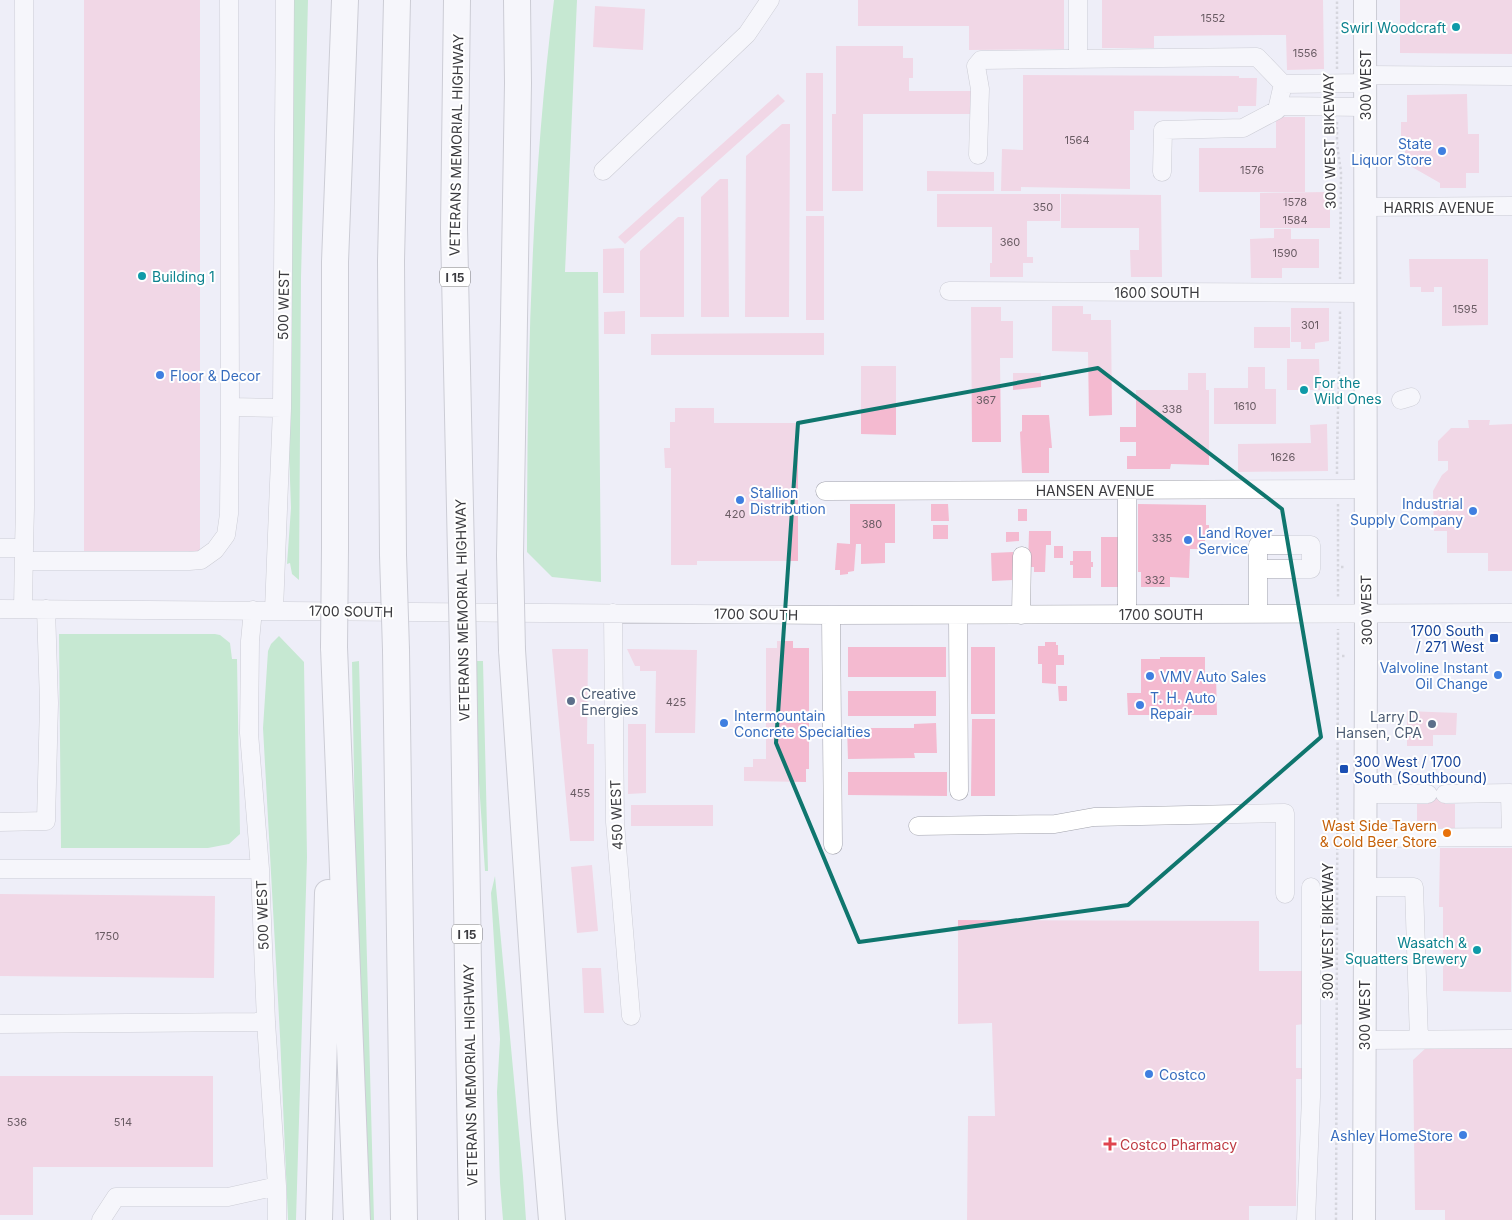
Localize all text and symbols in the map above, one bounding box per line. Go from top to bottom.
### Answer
house number: 1552 [1201,11,1225,25]
place label: Swirl Woodcraft [1340,19,1446,36]
marker: Swirl Woodcraft [1450,21,1462,33]
street label: VETERANS MEMORIAL HIGHWAY [446,33,466,256]
house number: 1556 [1293,46,1318,60]
street label: 300 WEST [1357,50,1374,120]
street label: 300 WEST BIKEWAY [1319,72,1339,209]
house number: 1564 [1064,133,1090,147]
place label: State Liquor Store [1351,135,1432,168]
marker: State Liquor Store [1436,145,1448,157]
house number: 1576 [1240,163,1264,177]
house number: 1578 [1283,195,1307,209]
street label: HARRIS AVENUE [1384,199,1494,216]
house number: 350 [1033,200,1053,214]
house number: 1584 [1282,213,1308,227]
house number: 360 [1000,235,1020,249]
house number: 1590 [1273,246,1298,260]
place label: Building 1 [152,268,215,285]
road number: I 15 [440,268,470,286]
marker: Building 1 [136,270,148,282]
street label: 500 WEST [274,270,292,340]
street label: 1600 SOUTH [1114,284,1200,301]
house number: 1595 [1453,302,1478,316]
house number: 301 [1301,318,1319,332]
place label: Floor & Decor [170,367,261,384]
marker: Floor & Decor [154,369,166,381]
place label: For the Wild Ones [1314,374,1382,407]
marker: For the Wild Ones [1298,384,1310,396]
house number: 367 [976,393,996,407]
house number: 1610 [1234,399,1256,413]
house number: 338 [1162,402,1182,416]
house number: 1626 [1271,450,1296,464]
street label: HANSEN AVENUE [1036,482,1154,499]
place label: Stallion Distribution [750,484,826,517]
marker: Stallion Distribution [734,494,746,506]
place label: Industrial Supply Company [1350,495,1463,528]
street label: VETERANS MEMORIAL HIGHWAY [452,498,472,721]
marker: Industrial Supply Company [1467,505,1479,517]
house number: 420 [725,507,745,521]
house number: 380 [862,517,882,531]
place label: Land Rover Service [1198,524,1273,557]
house number: 335 [1152,531,1172,545]
marker: Land Rover Service [1182,534,1194,546]
house number: 332 [1145,573,1165,587]
street label: 300 WEST [1357,575,1375,645]
street label: 1700 SOUTH [309,602,393,620]
street label: 1700 SOUTH [714,605,798,623]
street label: 1700 SOUTH [1119,606,1203,623]
place label: 1700 South / 271 West [1410,622,1484,655]
marker: 1700 South / 271 West [1488,632,1500,644]
place label: Valvoline Instant Oil Change [1380,659,1488,692]
place label: VMV Auto Sales [1160,668,1266,685]
marker: Valvoline Instant Oil Change [1492,669,1504,681]
marker: VMV Auto Sales [1144,670,1156,682]
place label: Creative Energies [581,685,638,718]
place label: T. H. Auto Repair [1150,689,1216,722]
marker: Creative Energies [565,695,577,707]
house number: 425 [666,695,687,709]
marker: T. H. Auto Repair [1134,699,1146,711]
place label: Intermountain Concrete Specialties [734,707,871,740]
place label: Larry D. Hansen, CPA [1336,708,1422,741]
marker: Intermountain Concrete Specialties [718,717,730,729]
marker: Larry D. Hansen, CPA [1426,718,1438,730]
place label: 300 West / 1700 South (Southbound) [1354,753,1487,786]
marker: 300 West / 1700 South (Southbound) [1338,763,1350,775]
street label: 450 WEST [606,779,626,851]
house number: 455 [570,786,591,800]
place label: Wast Side Tavern & Cold Beer Store [1320,817,1437,850]
marker: Wast Side Tavern & Cold Beer Store [1441,827,1453,839]
street label: 300 WEST BIKEWAY [1319,862,1336,999]
street label: 500 WEST [252,880,272,950]
road number: I 15 [452,924,482,944]
house number: 1750 [95,929,119,943]
place label: Wasatch & Squatters Brewery [1345,934,1467,967]
marker: Wasatch & Squatters Brewery [1471,944,1483,956]
street label: VETERANS MEMORIAL HIGHWAY [460,963,480,1186]
street label: 300 WEST [1356,980,1373,1050]
place label: Costco [1159,1066,1206,1083]
marker: Costco [1143,1068,1155,1080]
house number: 536 [7,1115,27,1129]
house number: 514 [114,1115,132,1129]
place label: Ashley HomeStore [1330,1127,1453,1144]
marker: Ashley HomeStore [1457,1129,1469,1141]
place label: Costco Pharmacy [1120,1136,1237,1153]
marker: Costco Pharmacy [1104,1138,1116,1150]

